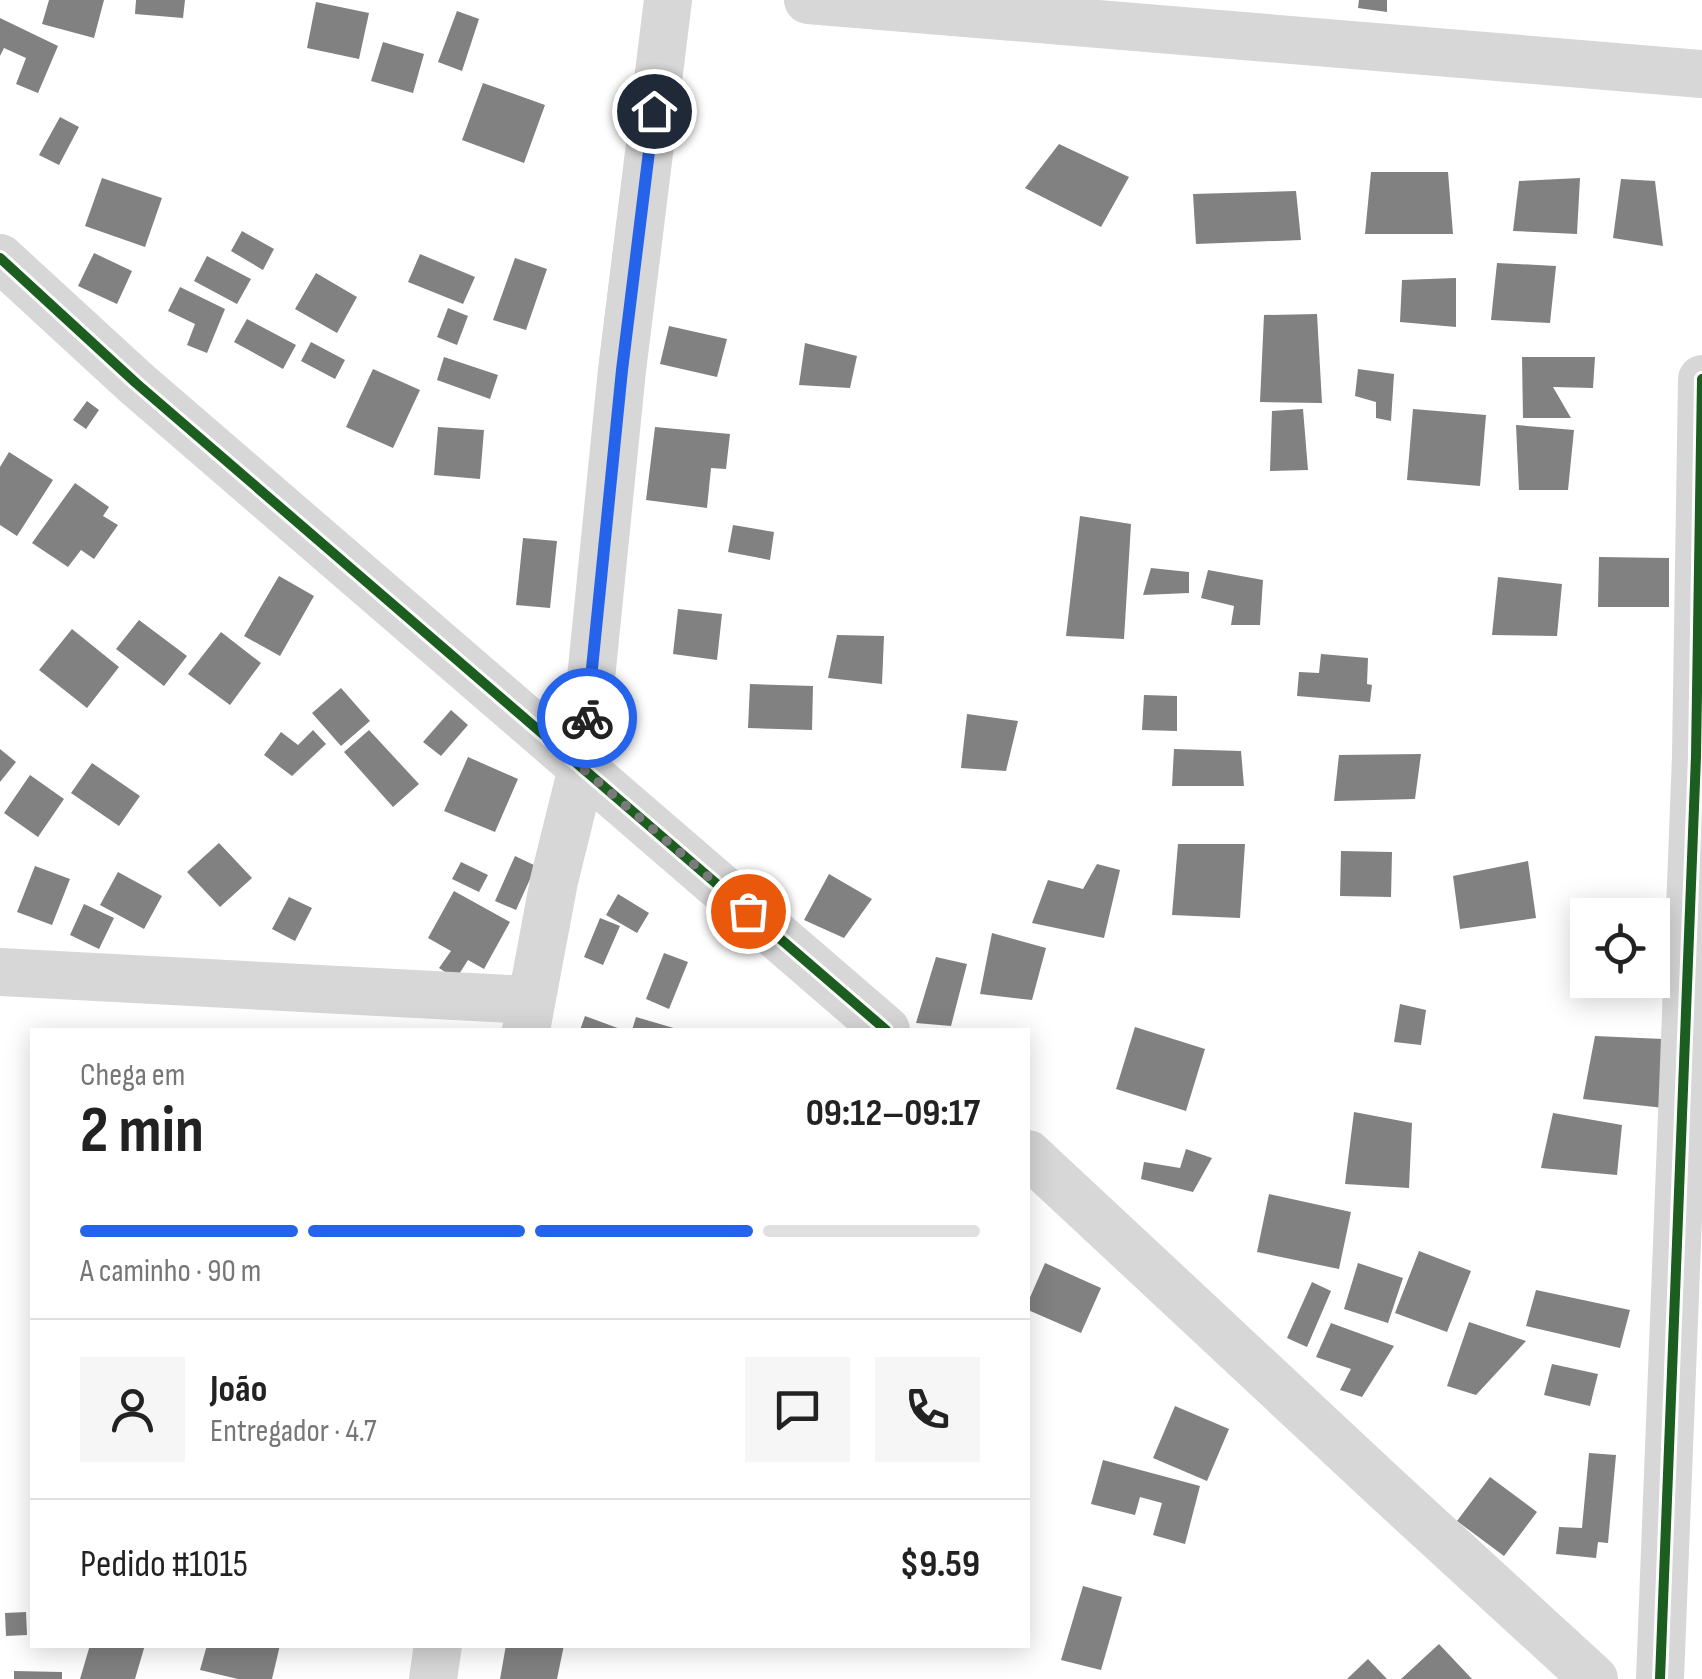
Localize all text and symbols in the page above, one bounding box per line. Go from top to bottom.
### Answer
pin [612,69,697,154]
icon: home [627,84,682,139]
courier [537,668,637,768]
icon: bike [560,691,615,746]
pin [706,869,791,954]
icon: bag [721,884,776,939]
map controls [1570,898,1670,998]
button: locate [1570,898,1670,998]
text: Chega em [80,1056,185,1095]
text: 09:12–09:17 [806,1091,980,1136]
text: 2 min [80,1093,204,1171]
text: A caminho · 90 m [80,1252,261,1291]
button: person [80,1357,185,1462]
button: chat [745,1357,850,1462]
button: phone [875,1357,980,1462]
text: João [210,1367,267,1412]
text: Entregador · 4.7 [210,1412,377,1451]
text: Pedido #1015 [80,1542,248,1587]
text: $9.59 [900,1542,980,1587]

